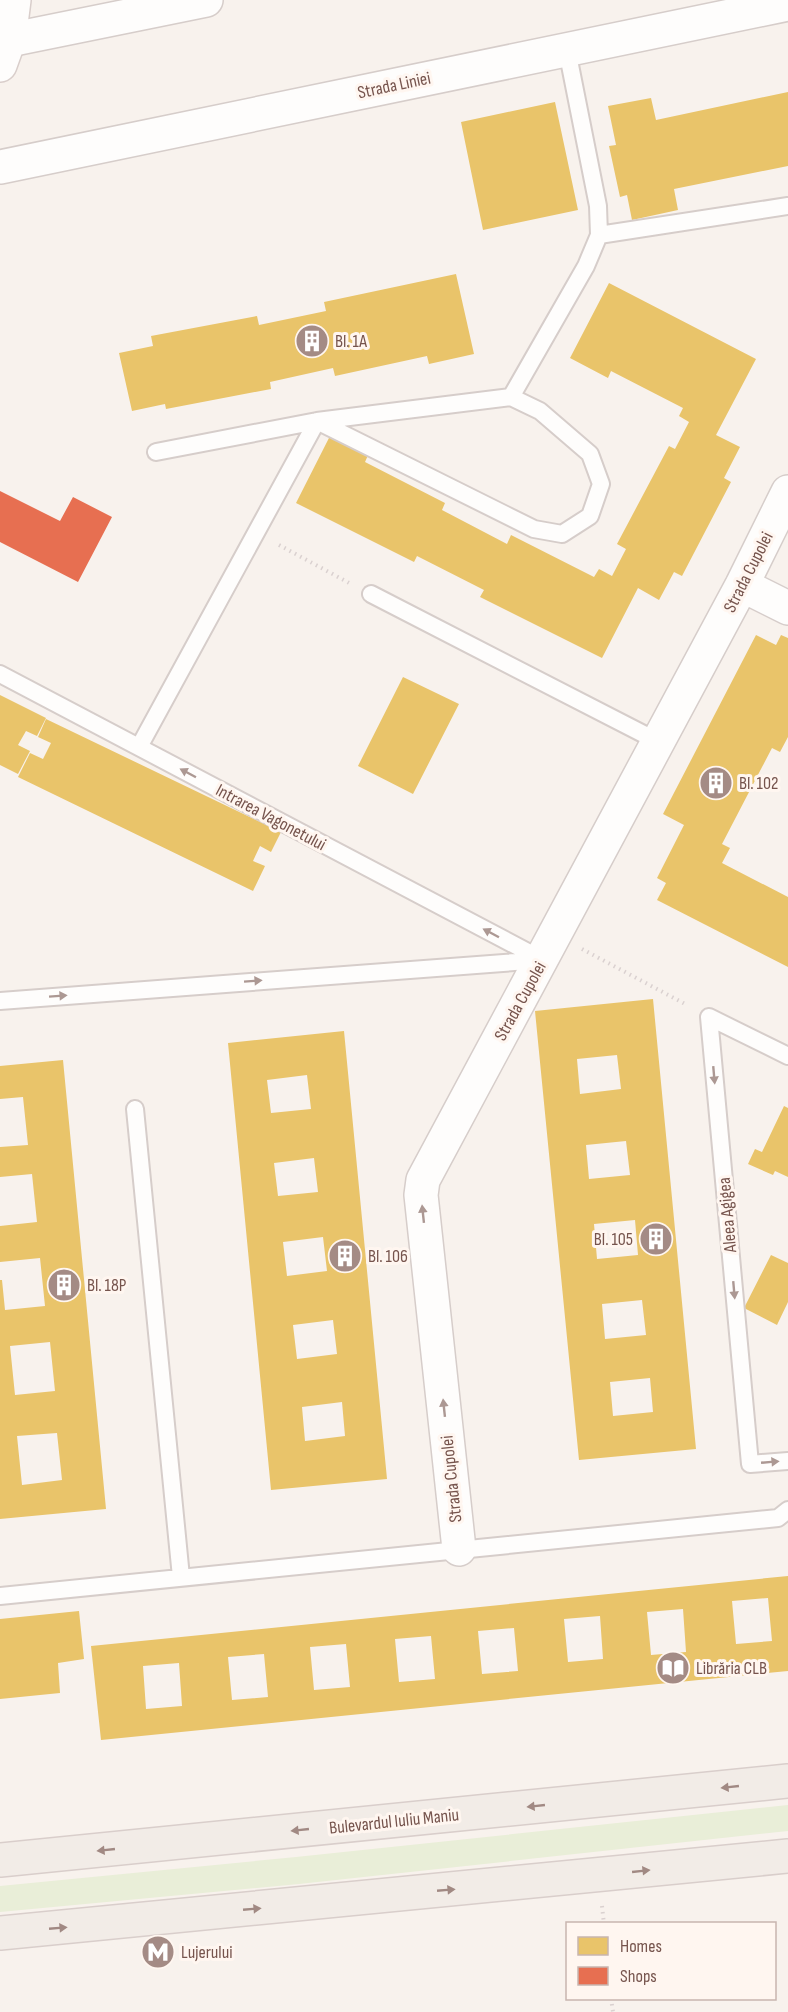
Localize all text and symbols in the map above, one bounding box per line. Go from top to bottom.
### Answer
street label: Strada Liniei [356,68,432,103]
building icon: Bl. 1A [294,323,330,359]
place label: Bl. 1A [335,331,367,352]
street label: Strada Cupolei [719,529,778,616]
building icon: Bl. 102 [698,765,734,801]
one-way arrow [179,768,196,778]
place label: Bl. 102 [739,773,778,794]
street label: Intrarea Vagonetului [212,780,329,855]
one-way arrow [482,928,499,938]
street label: Strada Cupolei [490,958,551,1045]
one-way arrow [243,976,262,986]
one-way arrow [49,991,68,1001]
one-way arrow [709,1065,719,1084]
street label: Aleea Agigea [714,1176,741,1254]
one-way arrow [418,1204,428,1223]
building icon: Bl. 105 [638,1221,674,1257]
place label: Bl. 105 [594,1229,633,1250]
building icon: Bl. 106 [327,1238,363,1274]
place label: Bl. 106 [368,1246,408,1267]
building icon: Bl. 18P [46,1267,82,1303]
place label: Bl. 18P [87,1275,127,1296]
one-way arrow [729,1280,739,1299]
one-way arrow [439,1398,449,1417]
street label: Strada Cupolei [436,1434,467,1523]
one-way arrow [761,1458,780,1467]
library icon: Librăria CLB [655,1650,691,1686]
place label: Librăria CLB [696,1658,767,1679]
one-way arrow [720,1782,739,1792]
one-way arrow [526,1801,545,1811]
street label: Bulevardul Iuliu Maniu [328,1804,460,1839]
one-way arrow [290,1825,309,1835]
one-way arrow [96,1845,115,1855]
one-way arrow [631,1866,650,1876]
one-way arrow [437,1885,456,1895]
one-way arrow [243,1904,262,1914]
legend [566,1922,776,2000]
one-way arrow [49,1923,68,1933]
metro station icon: Lujerului [140,1934,176,1970]
text: Homes [620,1936,662,1957]
place label: Lujerului [181,1942,233,1963]
text: Shops [620,1966,657,1987]

